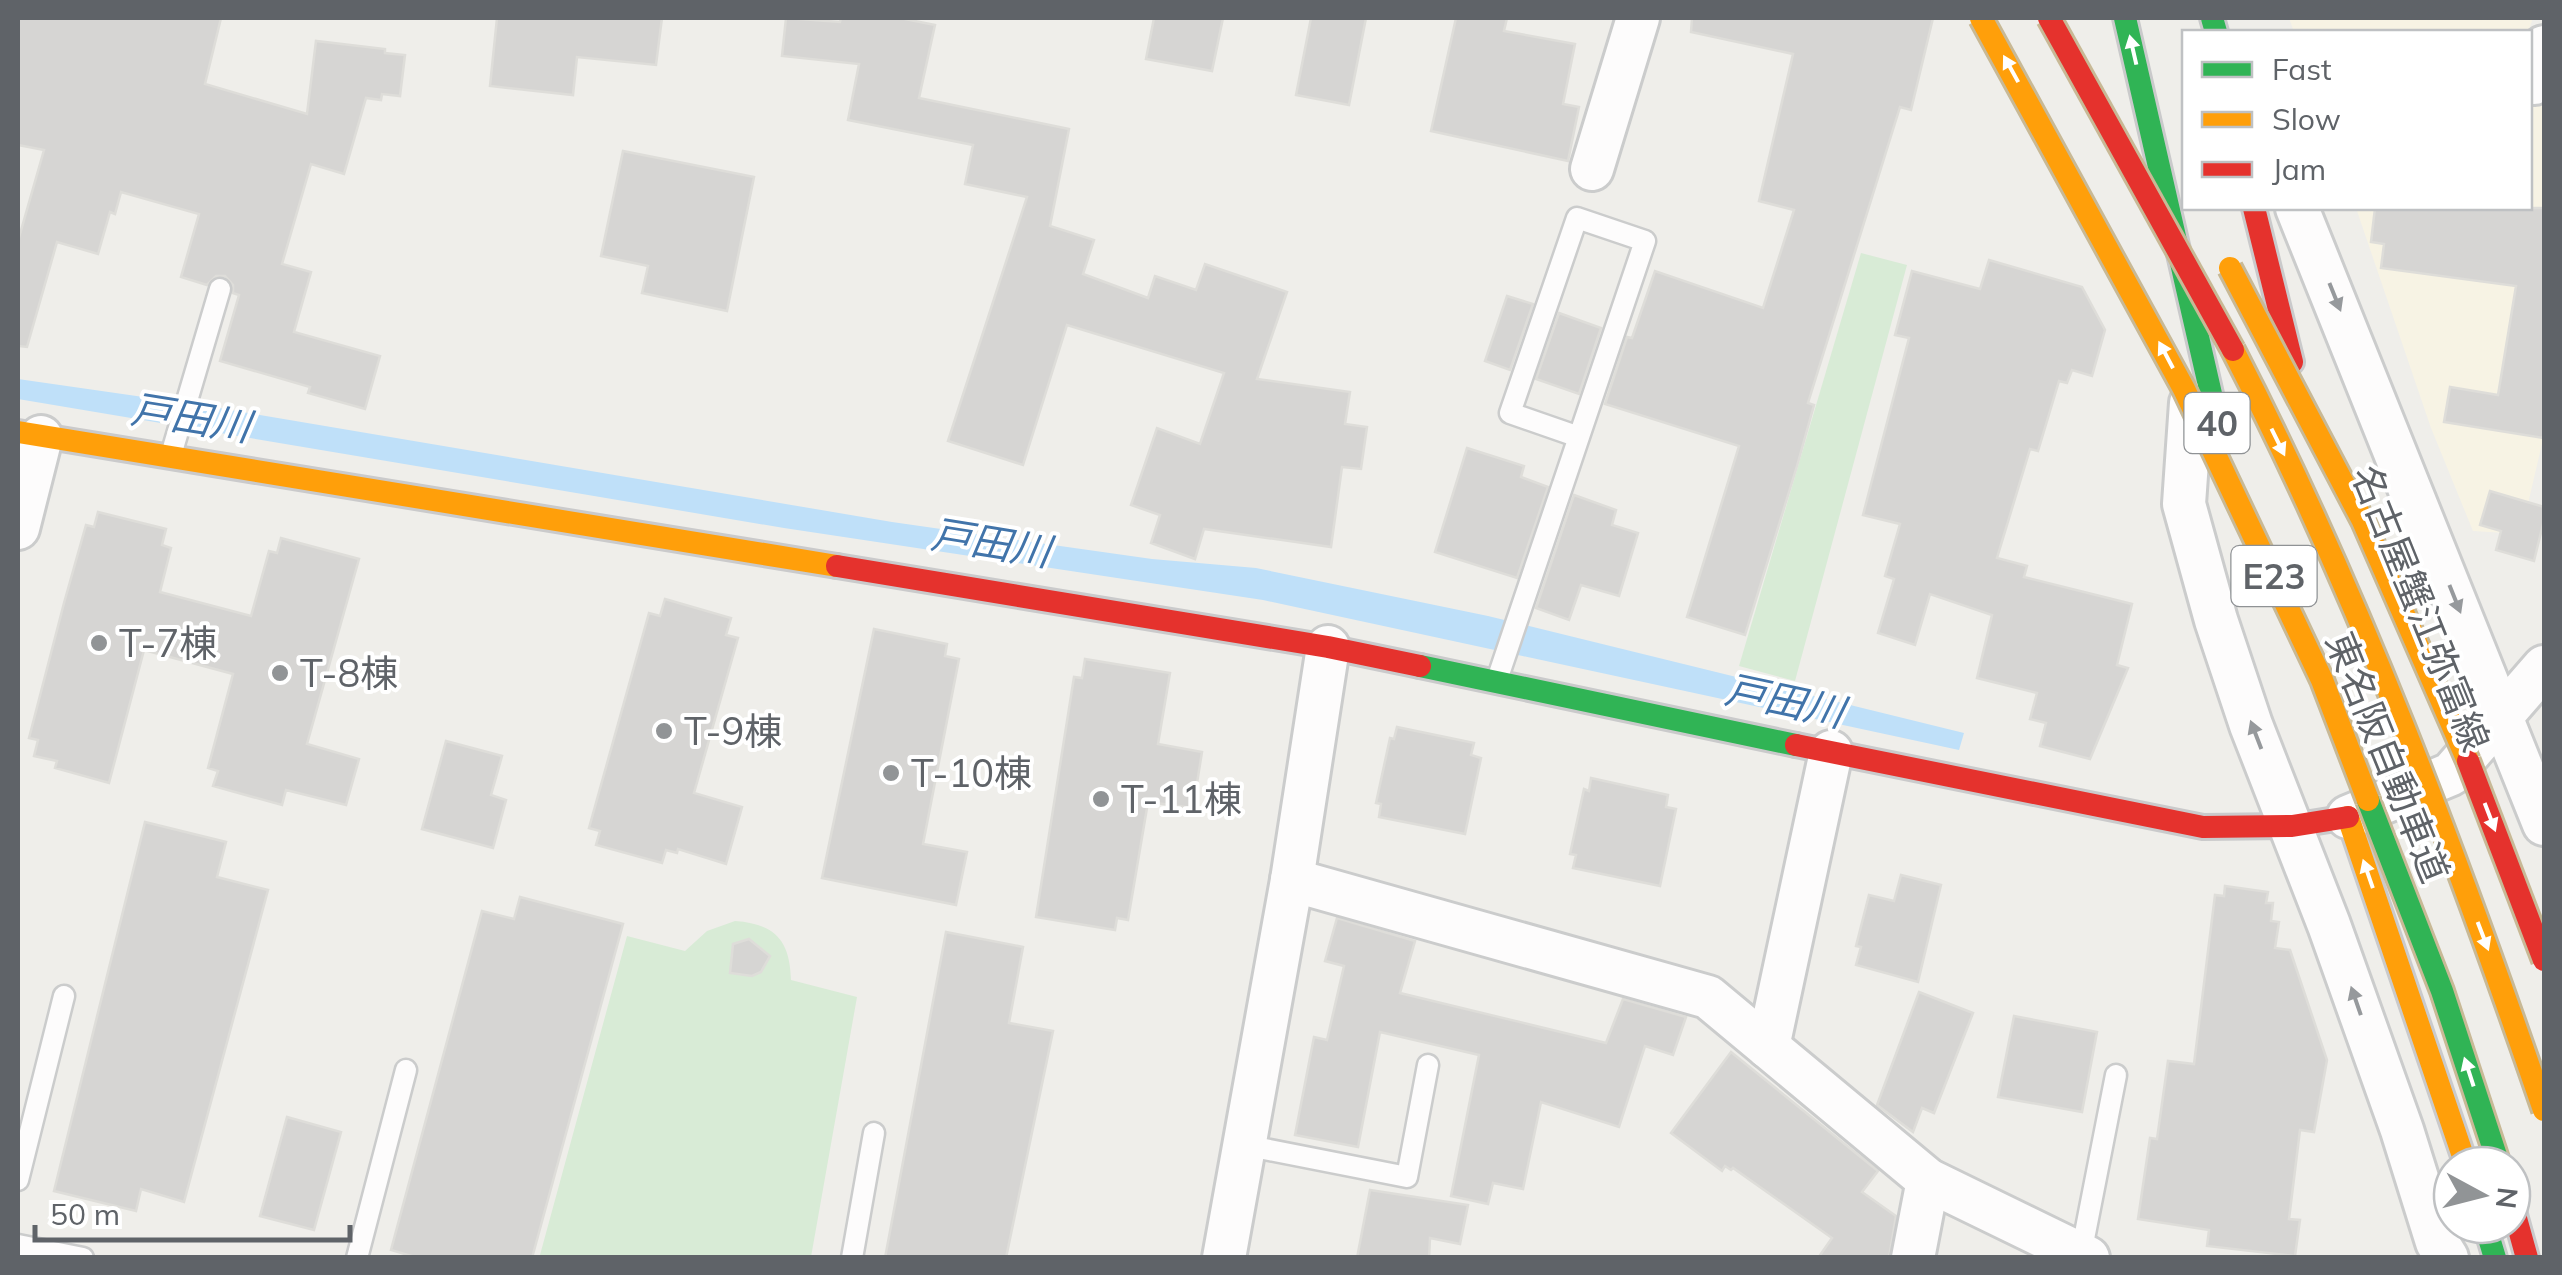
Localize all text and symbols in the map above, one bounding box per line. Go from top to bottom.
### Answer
legend [2182,30,2532,210]
one-way arrow [2124,34,2140,65]
text: Fast [2272,50,2332,88]
one-way arrow [2003,54,2020,83]
text: Slow [2272,100,2341,138]
text: Jam [2272,150,2326,188]
one-way arrow [2328,283,2344,313]
one-way arrow [2158,340,2175,369]
water label: 戸田川 [128,383,258,452]
road number: 40 [2184,393,2250,453]
one-way arrow [2270,427,2287,456]
street label: 名古屋蟹江弥富線 [2342,458,2500,758]
water label: 戸田川 [928,508,1058,577]
road number: E23 [2232,546,2316,606]
one-way arrow [2448,585,2464,615]
place label: T-7棟 [119,619,217,667]
street label: 東名阪自動車道 [2316,625,2460,889]
marker: T-7棟 [88,632,110,654]
place label: T-8棟 [300,649,398,697]
marker: T-8棟 [269,662,291,684]
water label: 戸田川 [1721,663,1853,738]
place label: T-9棟 [684,707,782,755]
marker: T-9棟 [653,720,675,742]
one-way arrow [2247,720,2263,750]
place label: T-10棟 [911,749,1032,797]
marker: T-10棟 [880,762,902,784]
place label: T-11棟 [1121,775,1242,823]
marker: T-11棟 [1090,788,1112,810]
one-way arrow [2483,803,2498,833]
one-way arrow [2359,858,2374,888]
one-way arrow [2476,921,2492,951]
one-way arrow [2348,985,2363,1015]
one-way arrow [2460,1057,2475,1087]
north arrow [2432,1145,2532,1245]
scale bar [35,1180,350,1242]
text: N [2489,1185,2526,1211]
text: 50 m [50,1195,120,1233]

